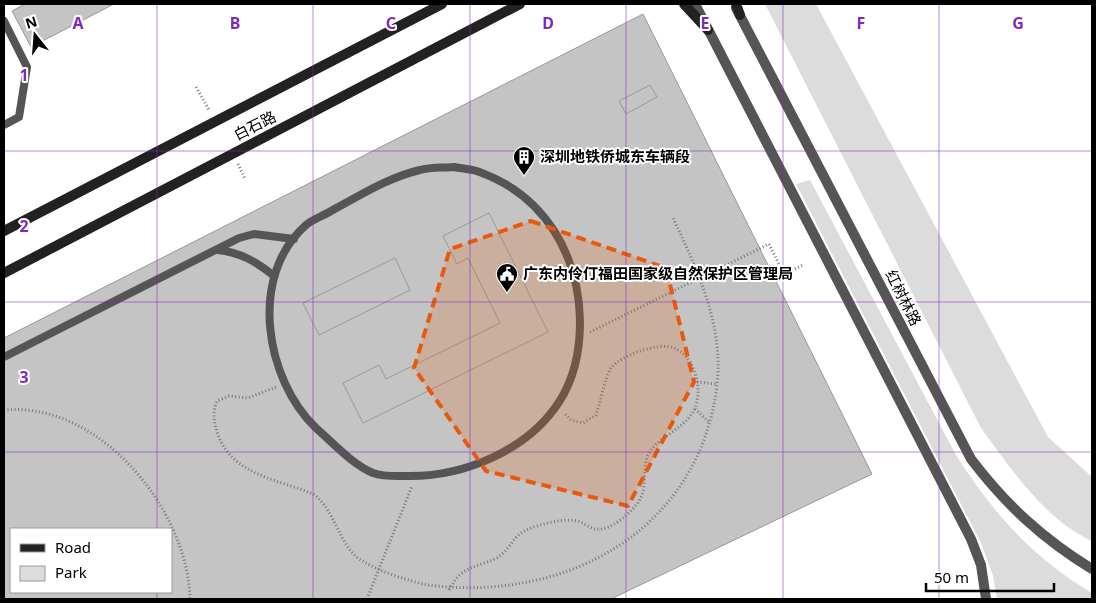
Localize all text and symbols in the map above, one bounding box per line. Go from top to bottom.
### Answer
north arrow [10,10,60,60]
text: N [23,11,39,33]
text: A [72,12,84,34]
text: B [230,12,240,34]
text: C [386,12,396,34]
text: D [542,12,554,34]
text: E [701,12,710,34]
text: F [857,12,865,34]
text: G [1012,12,1024,34]
text: 1 [19,64,29,86]
street label: 白石路 [230,106,279,144]
building icon: 深圳地铁侨城东车辆段 [512,145,536,176]
place label: 深圳地铁侨城东车辆段 [540,146,690,166]
text: 2 [19,215,29,237]
public building icon: 广东内伶仃福田国家级自然保护区管理局 [495,262,519,293]
place label: 广东内伶仃福田国家级自然保护区管理局 [523,263,793,283]
street label: 红树林路 [881,266,926,329]
text: 3 [19,366,29,388]
legend [10,528,172,593]
text: Road [55,537,91,557]
scale bar [926,560,1054,592]
text: Park [55,562,87,582]
text: 50 m [934,567,969,587]

